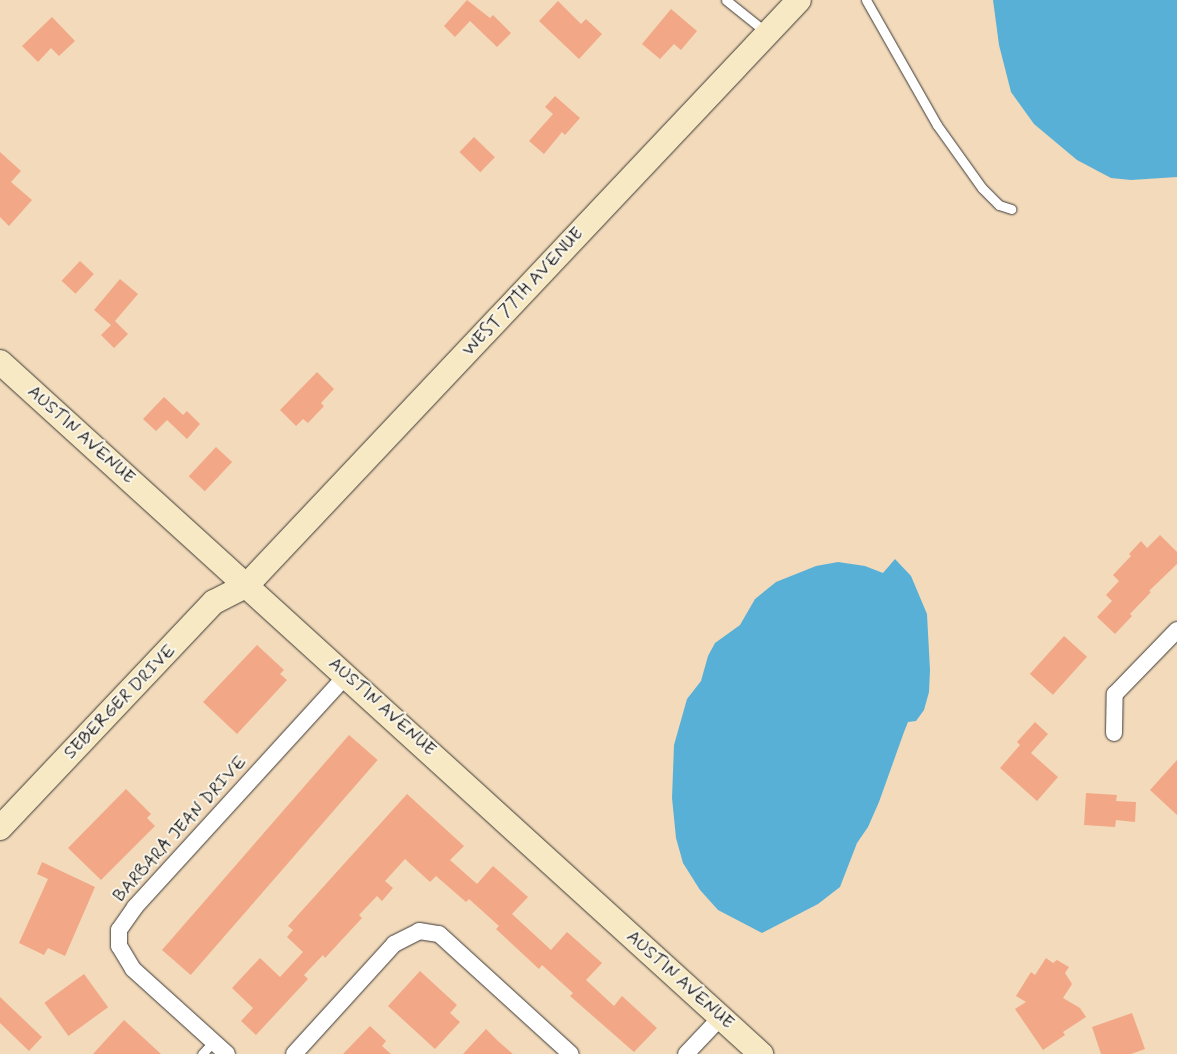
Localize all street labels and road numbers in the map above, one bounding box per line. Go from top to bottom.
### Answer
street label: WEST 77TH AVENUE [458,223,588,361]
street label: AUSTIN AVENUE [23,381,139,489]
street label: SEBERGER DRIVE [59,640,181,764]
street label: AUSTIN AVENUE [324,653,440,761]
street label: BARBARA JEAN DRIVE [108,751,252,907]
street label: AUSTIN AVENUE [622,926,738,1034]

